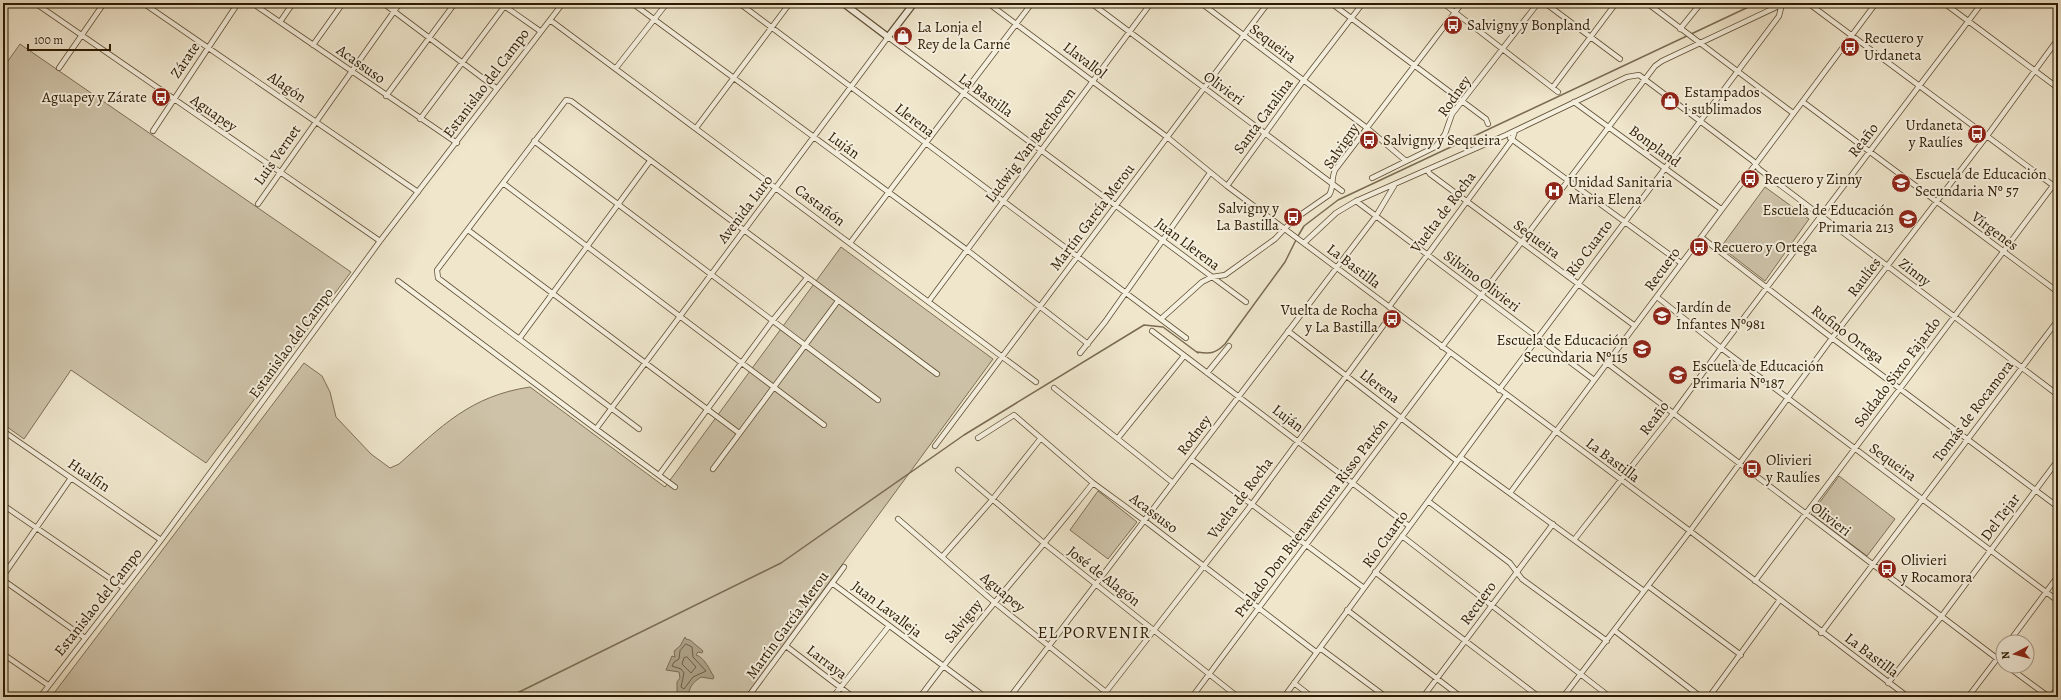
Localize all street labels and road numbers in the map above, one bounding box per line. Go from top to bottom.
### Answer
street label: Sequeira [1246,19,1300,67]
street label: Estanislao del Campo [438,24,534,142]
street label: Llavallol [1059,37,1111,83]
street label: Zárate [166,38,205,82]
street label: Acassuso [332,39,389,88]
street label: Alagón [263,66,310,107]
street label: Olivieri [1200,66,1248,110]
street label: La Bastilla [955,68,1017,122]
street label: Rodney [1433,71,1476,121]
street label: Santa Catalina [1229,74,1297,158]
street label: Ludwig Van Beethoven [980,83,1080,207]
street label: Aguapey [186,89,242,136]
street label: Llerena [891,98,939,142]
street label: Salvigny [1318,119,1364,173]
street label: Reaño [1843,119,1883,161]
street label: Bonpland [1625,120,1686,172]
street label: Luis Vernet [249,121,305,189]
street label: Luján [824,127,864,163]
street label: Martín García Merou [1045,159,1139,275]
street label: Vuelta de Rocha [1405,167,1480,258]
street label: Avenida Luro [712,171,777,248]
street label: Castañón [791,179,849,231]
street label: Vírgenes [1967,206,2022,255]
street label: Juan Llerena [1152,213,1224,275]
street label: Sequeira [1510,215,1564,263]
street label: Río Cuarto [1561,215,1617,281]
street label: La Bastilla [1323,239,1385,293]
street label: Recuero [1639,243,1685,295]
street label: Silvino Olivieri [1440,246,1524,316]
street label: Raulíes [1843,253,1885,301]
street label: Zinny [1895,253,1935,291]
street label: Estanislao del Campo [244,284,338,402]
street label: Rufino Ortega [1808,300,1888,368]
street label: Soldado Sixto Fajardo [1849,313,1945,431]
street label: Tomás de Rocamora [1928,356,2018,466]
street label: Llerena [1356,364,1404,408]
street label: Reaño [1634,397,1674,439]
street label: Luján [1268,400,1308,436]
street label: Rodney [1172,410,1216,459]
street label: Prelado Don Buenaventura Risso Patrón [1229,414,1393,622]
street label: La Bastilla [1582,433,1644,487]
street label: Sequeira [1865,438,1921,486]
street label: Vuelta de Rocha [1202,453,1277,544]
street label: Hualfin [64,454,114,496]
street label: Acassuso [1125,488,1182,538]
street label: Del Tejar [1976,489,2025,545]
street label: Olivieri [1807,497,1855,541]
street label: Río Cuarto [1357,506,1413,572]
street label: José de Alagón [1063,541,1145,611]
street label: Estanislao del Campo [49,544,147,660]
street label: Martín García Merou [741,566,834,683]
street label: Aguapey [976,567,1030,617]
street label: Juan Lavalleja [848,576,926,642]
street label: Recuero [1455,577,1501,629]
street label: Salvigny [939,595,987,647]
street label: La Bastilla [1841,628,1903,682]
street label: Larraya [803,640,851,684]

